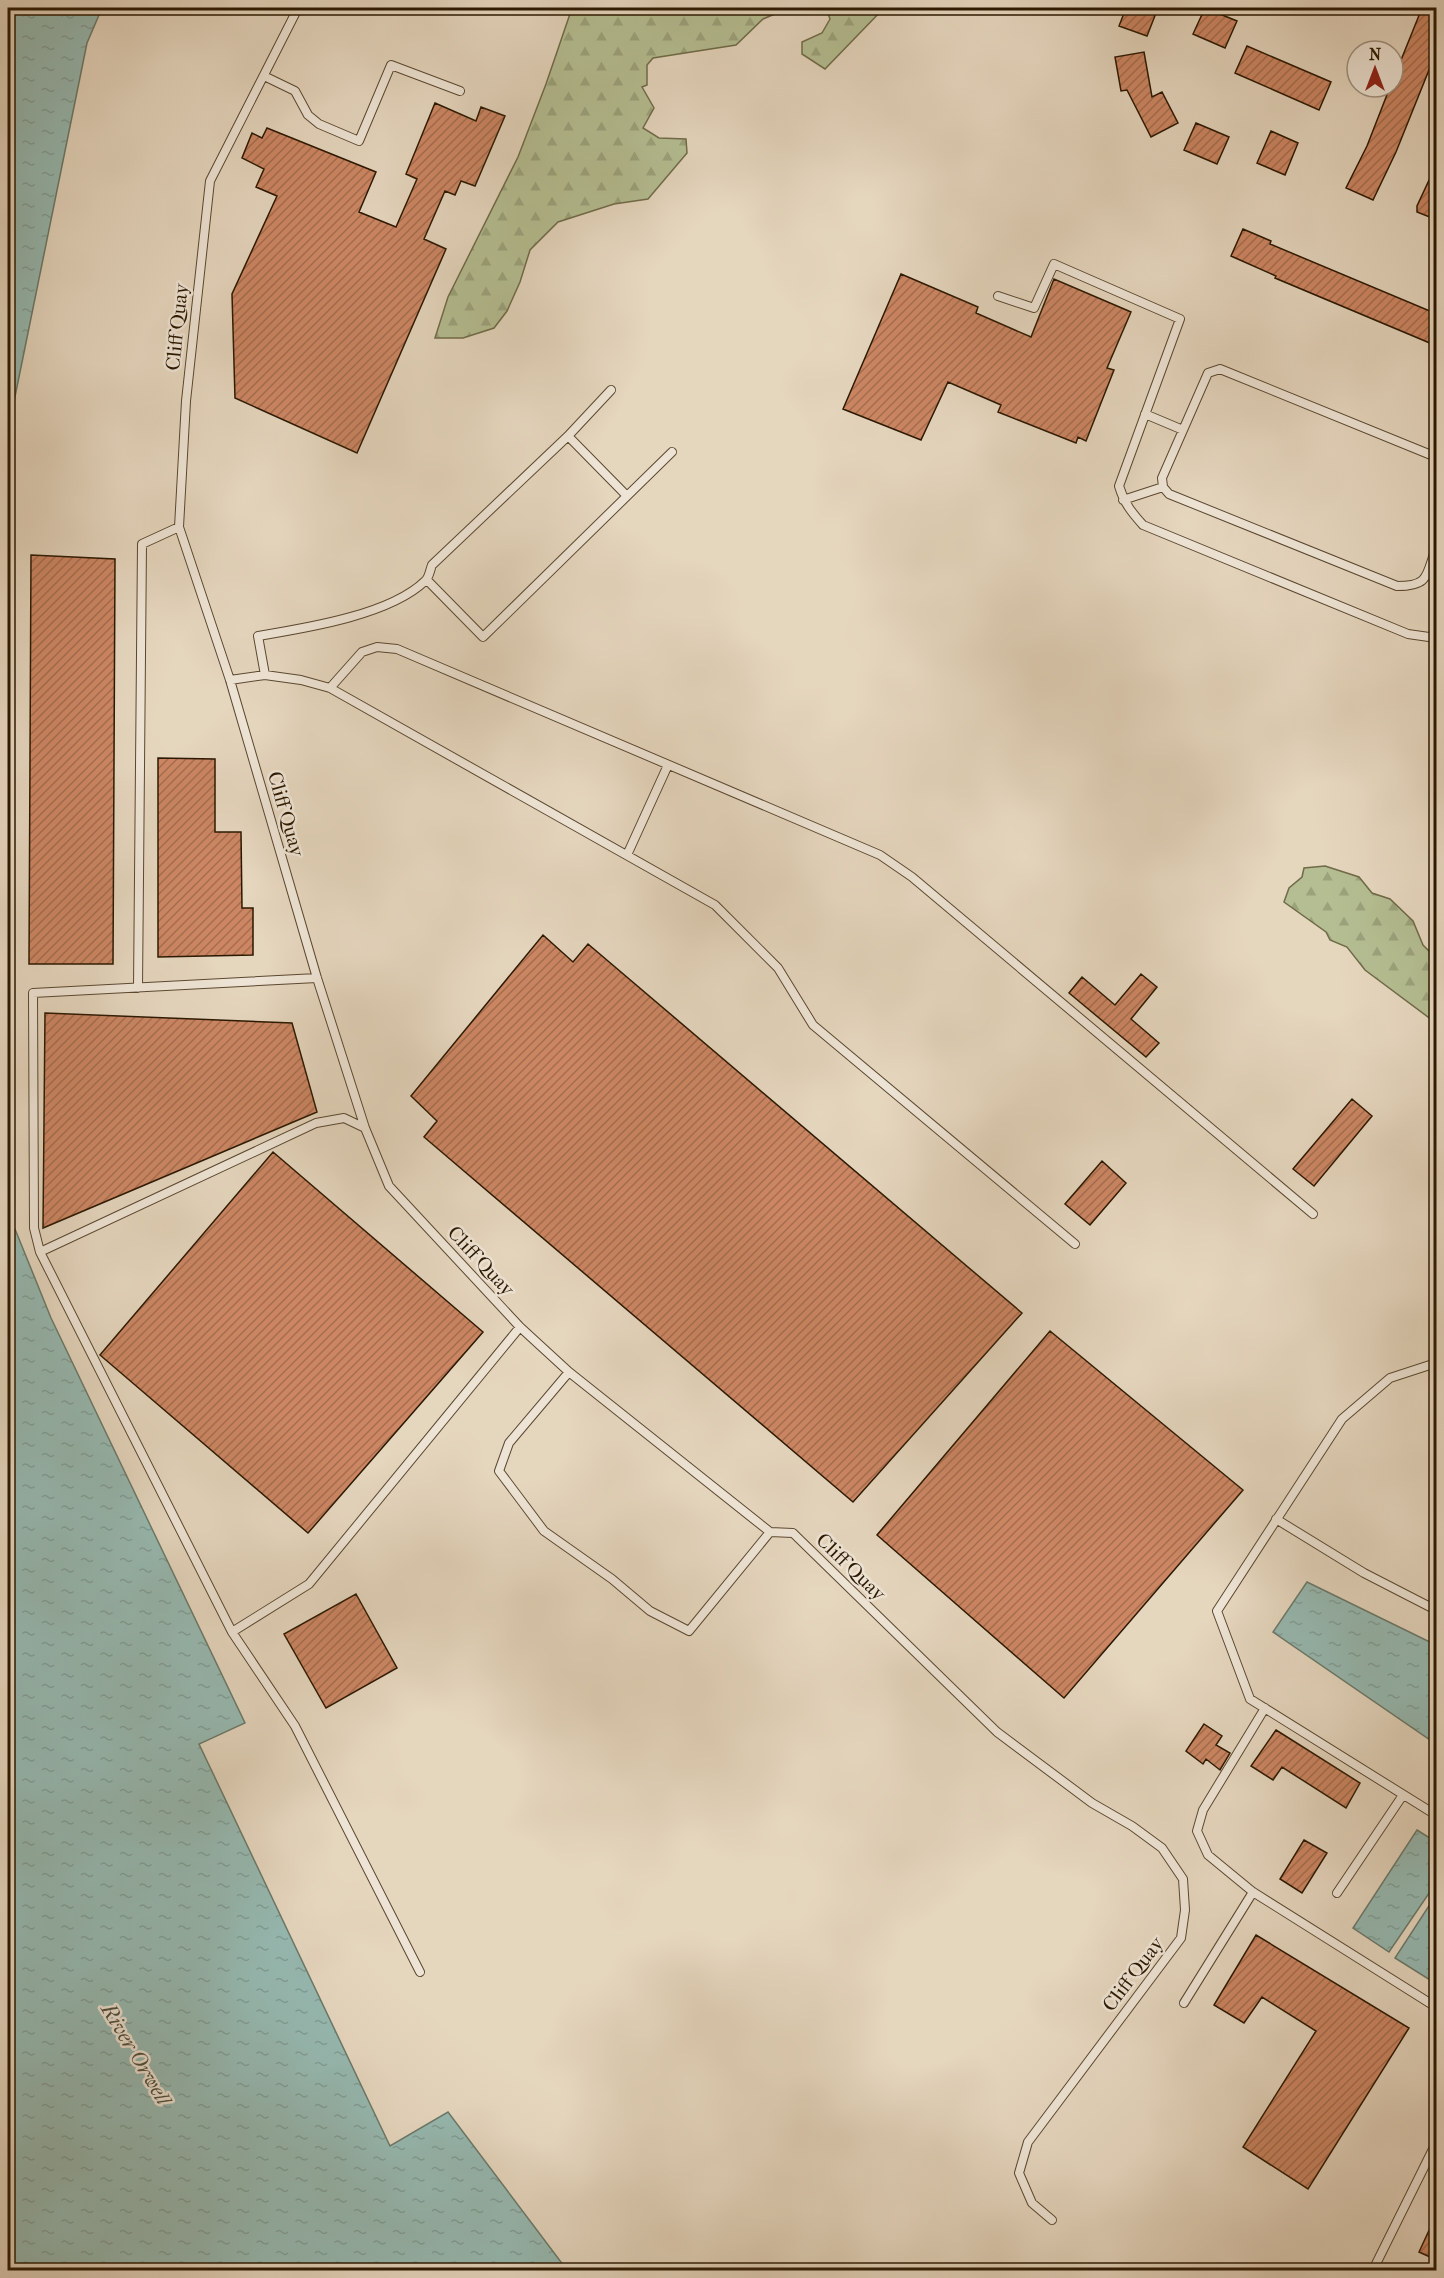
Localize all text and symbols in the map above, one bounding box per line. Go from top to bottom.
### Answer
north arrow [1345,39,1405,99]
text: N [1369,45,1382,64]
street label: Cliff Quay [161,281,193,372]
street label: Cliff Quay [263,769,309,860]
street label: Cliff Quay [443,1221,520,1302]
street label: Cliff Quay [812,1528,891,1607]
street label: Cliff Quay [1098,1931,1169,2016]
water label: River Orwell [95,1997,177,2111]

